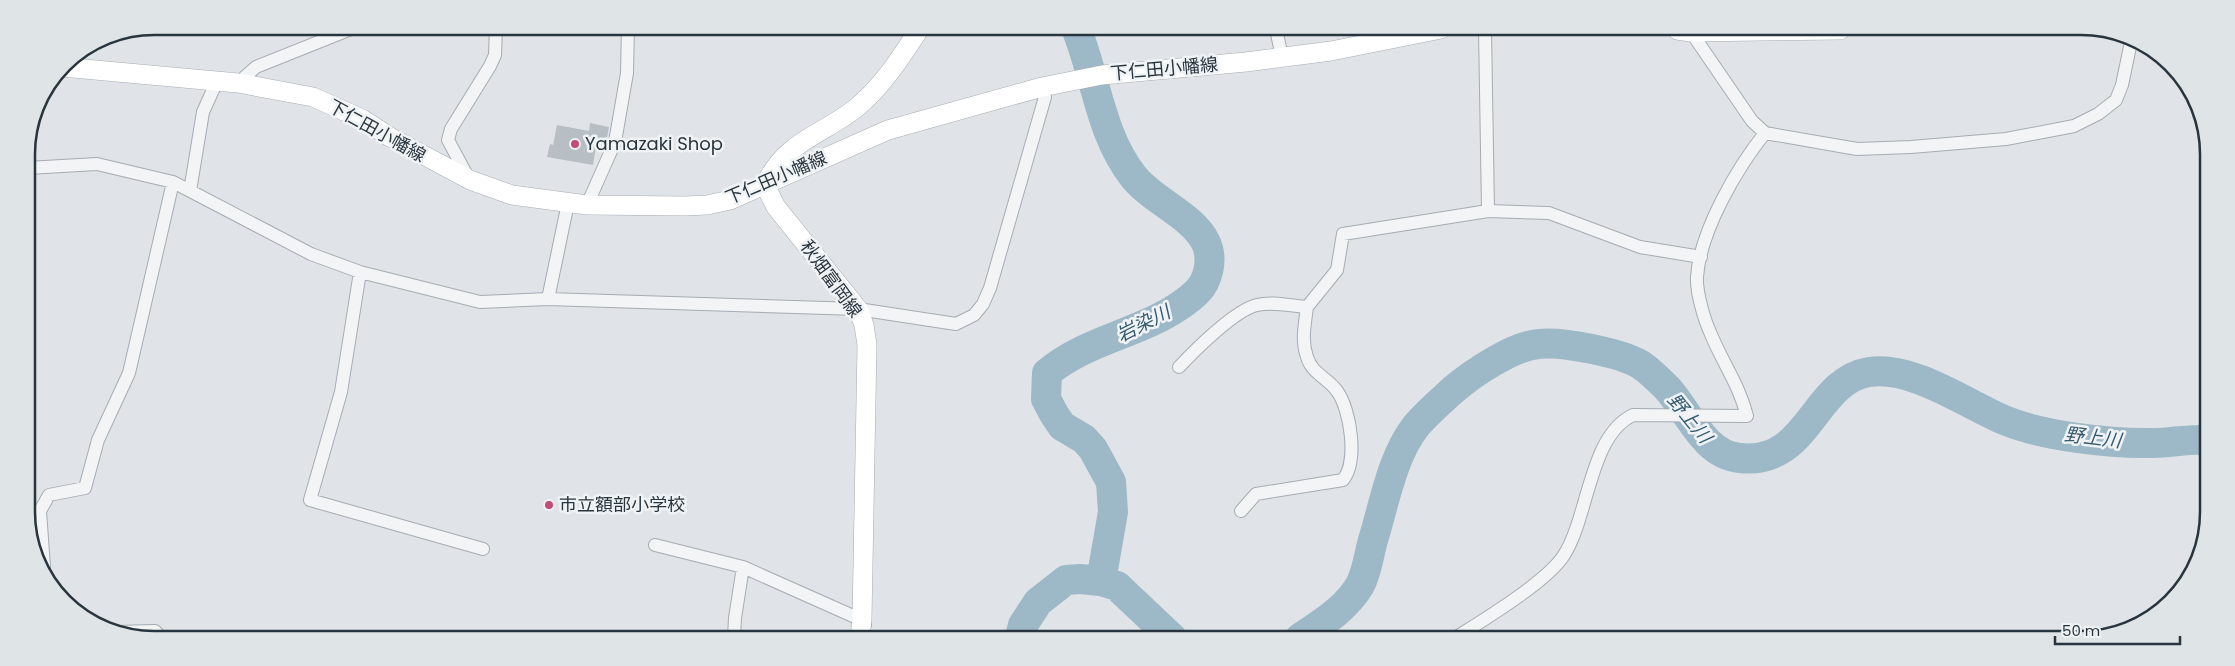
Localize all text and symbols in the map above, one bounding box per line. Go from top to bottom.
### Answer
street label: 下仁田小幡線 [1109,51,1219,86]
street label: 下仁田小幡線 [324,93,431,168]
place label: Yamazaki Shop [585,131,723,156]
marker: Yamazaki Shop [569,138,581,150]
street label: 下仁田小幡線 [721,145,830,210]
street label: 秋畑富岡線 [795,235,868,322]
water label: 岩染川 [1112,298,1177,348]
water label: 野上川 [1661,388,1719,451]
water label: 野上川 [2063,421,2125,455]
place label: 市立額部小学校 [559,492,685,517]
marker: 市立額部小学校 [543,499,555,511]
scale bar [2055,614,2180,646]
text: 50 m [2062,620,2100,641]

